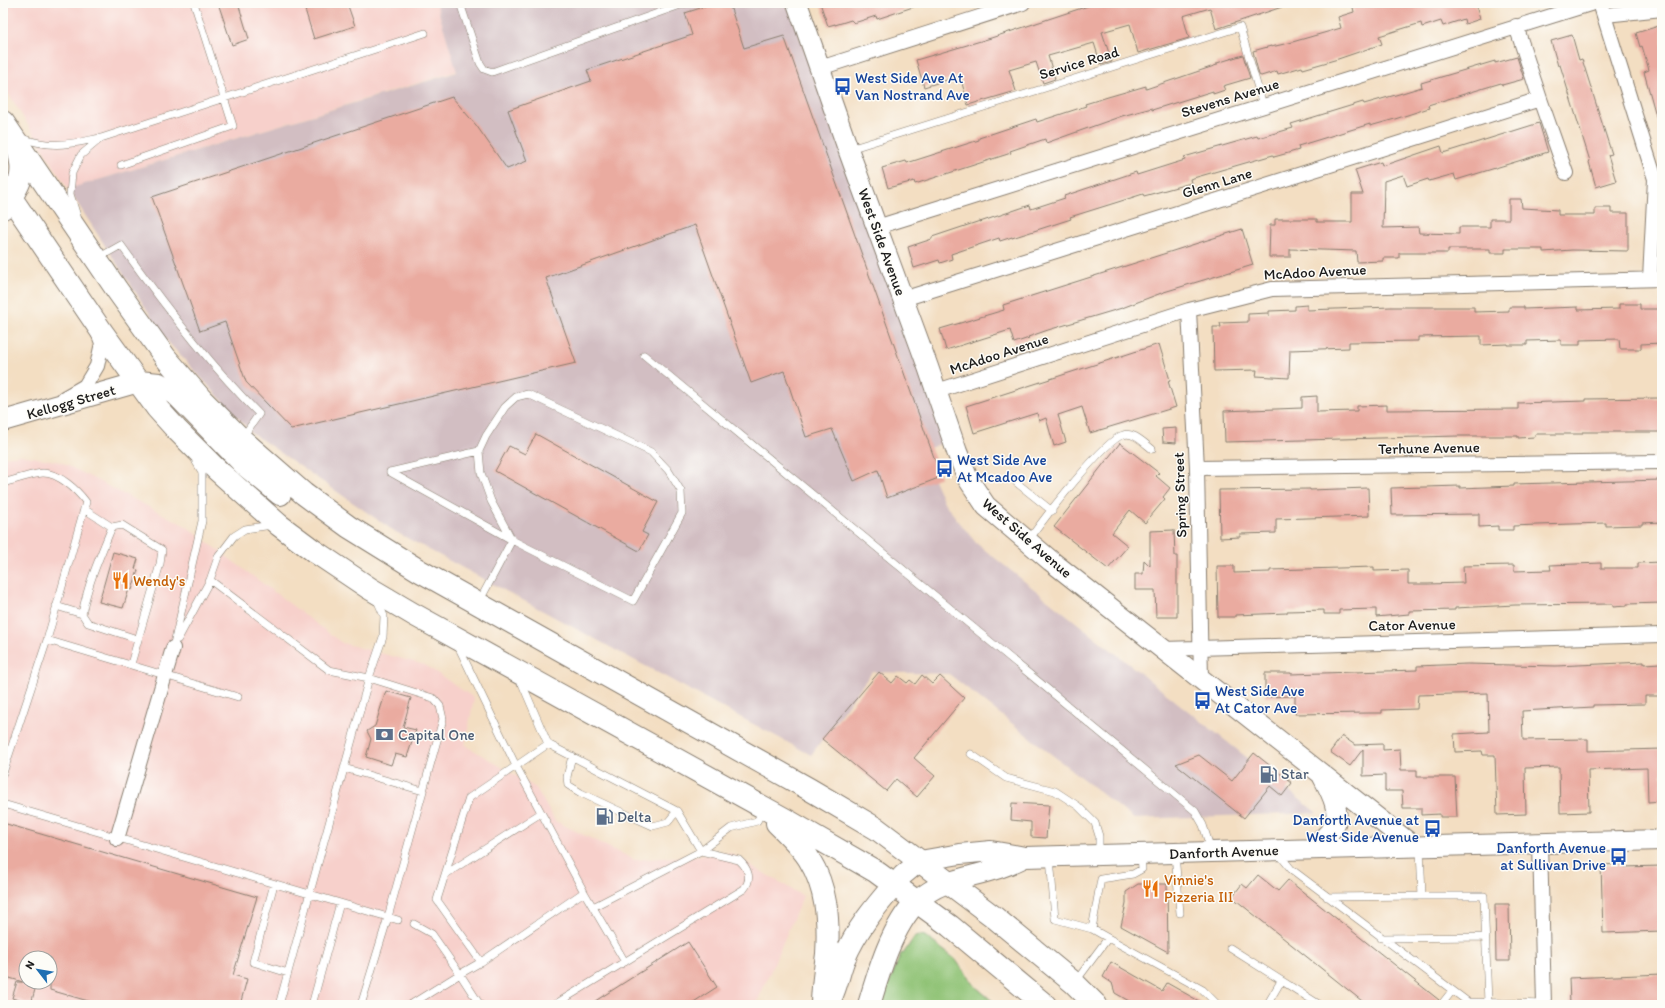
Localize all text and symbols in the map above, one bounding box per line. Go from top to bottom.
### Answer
street label: Service Road [1037,42,1122,84]
place label: West Side Ave At Van Nostrand Ave [855,69,970,104]
street label: Stevens Avenue [1179,75,1281,121]
bus stop icon: West Side Ave At Van Nostrand Ave [832,77,852,97]
street label: Glenn Lane [1180,164,1254,202]
street label: West Side Avenue [854,186,910,298]
street label: McAdoo Avenue [1263,260,1367,284]
street label: McAdoo Avenue [947,330,1051,378]
street label: Kellogg Street [25,381,118,423]
street label: Terhune Avenue [1378,438,1480,458]
place label: West Side Ave At Mcadoo Ave [957,451,1052,486]
street label: Spring Street [1170,452,1190,538]
bus stop icon: West Side Ave At Mcadoo Ave [934,459,954,479]
street label: West Side Avenue [978,494,1076,582]
restaurant icon: Wendy's [110,571,130,591]
place label: Wendy's [133,572,186,590]
street label: Cator Avenue [1368,615,1456,635]
place label: West Side Ave At Cator Ave [1215,682,1305,717]
bus stop icon: West Side Ave At Cator Ave [1192,690,1212,710]
bank icon: Capital One [375,725,395,745]
place label: Capital One [398,726,475,744]
fuel station icon: Star [1258,764,1278,784]
place label: Star [1281,765,1309,783]
fuel station icon: Delta [594,807,614,827]
place label: Delta [617,808,652,826]
place label: Danforth Avenue at West Side Avenue [1292,811,1419,846]
bus stop icon: Danforth Avenue at West Side Avenue [1422,819,1442,839]
place label: Danforth Avenue at Sullivan Drive [1496,839,1606,874]
street label: Danforth Avenue [1169,841,1279,863]
bus stop icon: Danforth Avenue at Sullivan Drive [1609,847,1629,867]
place label: Vinnie's Pizzeria III [1164,871,1233,906]
restaurant icon: Vinnie's Pizzeria III [1141,879,1161,899]
north arrow [18,950,58,990]
text: N [22,959,37,972]

